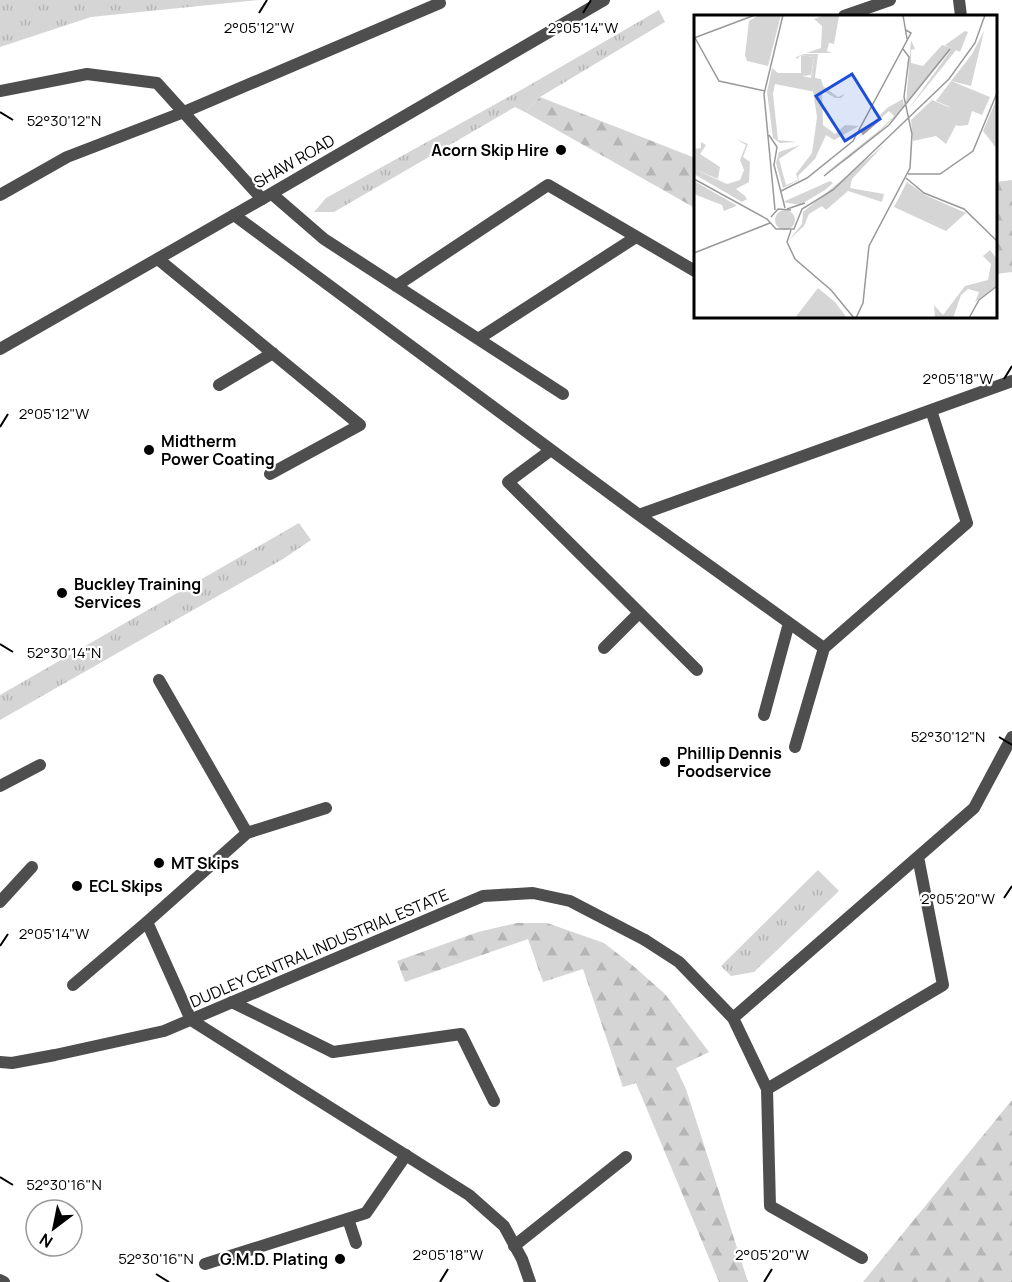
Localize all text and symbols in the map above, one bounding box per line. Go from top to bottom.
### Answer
inset map [694,15,997,318]
text: 2°05'12"W [224,17,294,38]
text: 2°05'14"W [548,17,618,38]
text: 52°30'12"N [27,110,101,131]
street label: SHAW ROAD [249,129,339,193]
place label: Acorn Skip Hire [431,139,549,161]
marker: Acorn Skip Hire [554,143,568,157]
text: 2°05'18"W [923,368,993,389]
text: 2°05'12"W [19,403,89,424]
place label: Midtherm Power Coating [161,430,275,470]
marker: Midtherm Power Coating [142,443,156,457]
place label: Buckley Training Services [74,573,201,613]
marker: Buckley Training Services [55,586,69,600]
text: 52°30'14"N [27,642,101,663]
text: 52°30'12"N [911,726,985,747]
place label: Phillip Dennis Foodservice [677,742,782,782]
marker: Phillip Dennis Foodservice [658,755,672,769]
place label: MT Skips [171,852,239,874]
marker: MT Skips [152,856,166,870]
place label: ECL Skips [89,875,163,897]
marker: ECL Skips [70,879,84,893]
street label: DUDLEY CENTRAL INDUSTRIAL ESTATE [186,883,452,1013]
text: 2°05'20"W [921,888,995,909]
text: 2°05'14"W [19,923,89,944]
text: 52°30'16"N [26,1174,102,1195]
north arrow [24,1198,84,1258]
text: N [35,1228,57,1253]
text: 2°05'18"W [413,1244,483,1265]
text: 2°05'20"W [735,1244,809,1265]
text: 52°30'16"N [118,1248,194,1269]
place label: G.M.D. Plating [220,1248,328,1270]
marker: G.M.D. Plating [333,1252,347,1266]

